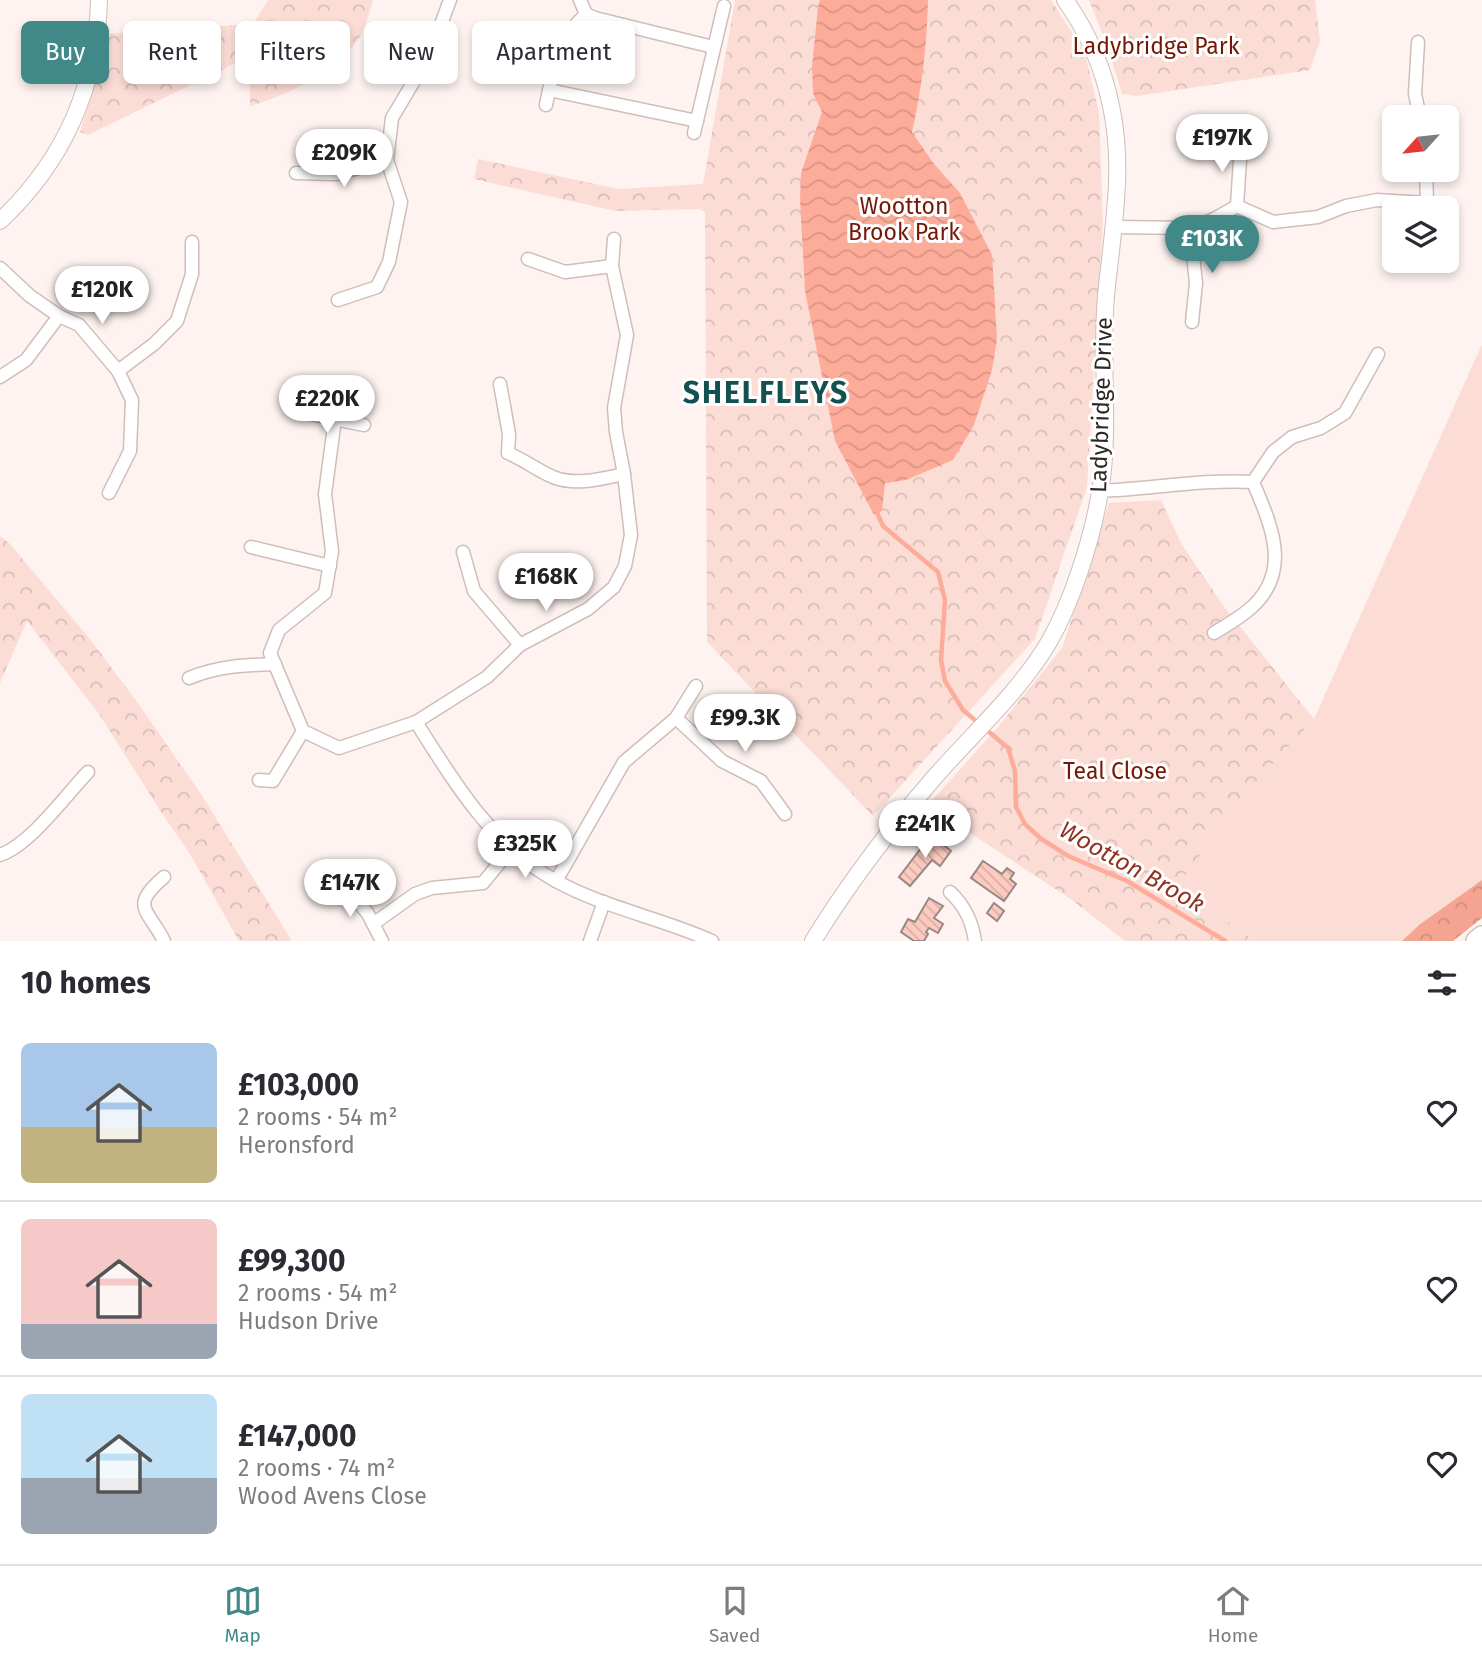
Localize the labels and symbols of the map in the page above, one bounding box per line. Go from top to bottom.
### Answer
park label: Ladybridge Park [1072,32,1240,60]
north arrow [1382,105,1460,182]
pin: £197K [1173,114,1271,174]
pin: £209K [295,130,393,189]
park label: Wootton Brook Park [848,192,960,246]
pin: £103K [1163,216,1261,275]
pin: £120K [53,266,151,326]
street label: Ladybridge Drive [1084,317,1118,493]
district label: SHELFLEYS [683,375,849,411]
pin: £220K [278,376,376,435]
pin: £168K [497,554,595,613]
pin: £99.3K [688,694,802,754]
park label: Teal Close [1063,757,1167,785]
pin: £241K [876,800,974,860]
water label: Wootton Brook [1055,816,1209,918]
pin: £325K [476,820,574,880]
pin: £147K [301,860,399,919]

